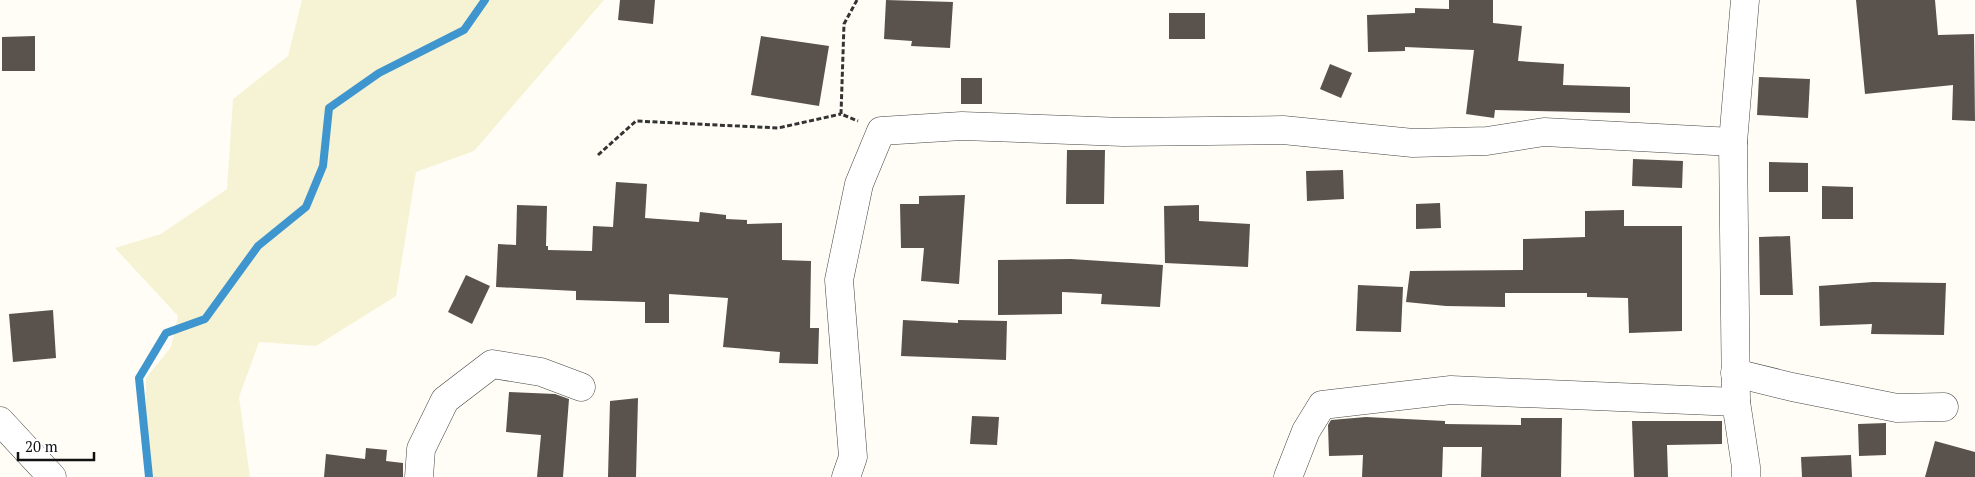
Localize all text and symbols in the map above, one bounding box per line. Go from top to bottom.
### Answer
scale bar [18,430,94,462]
text: 20 m [25,436,58,456]

